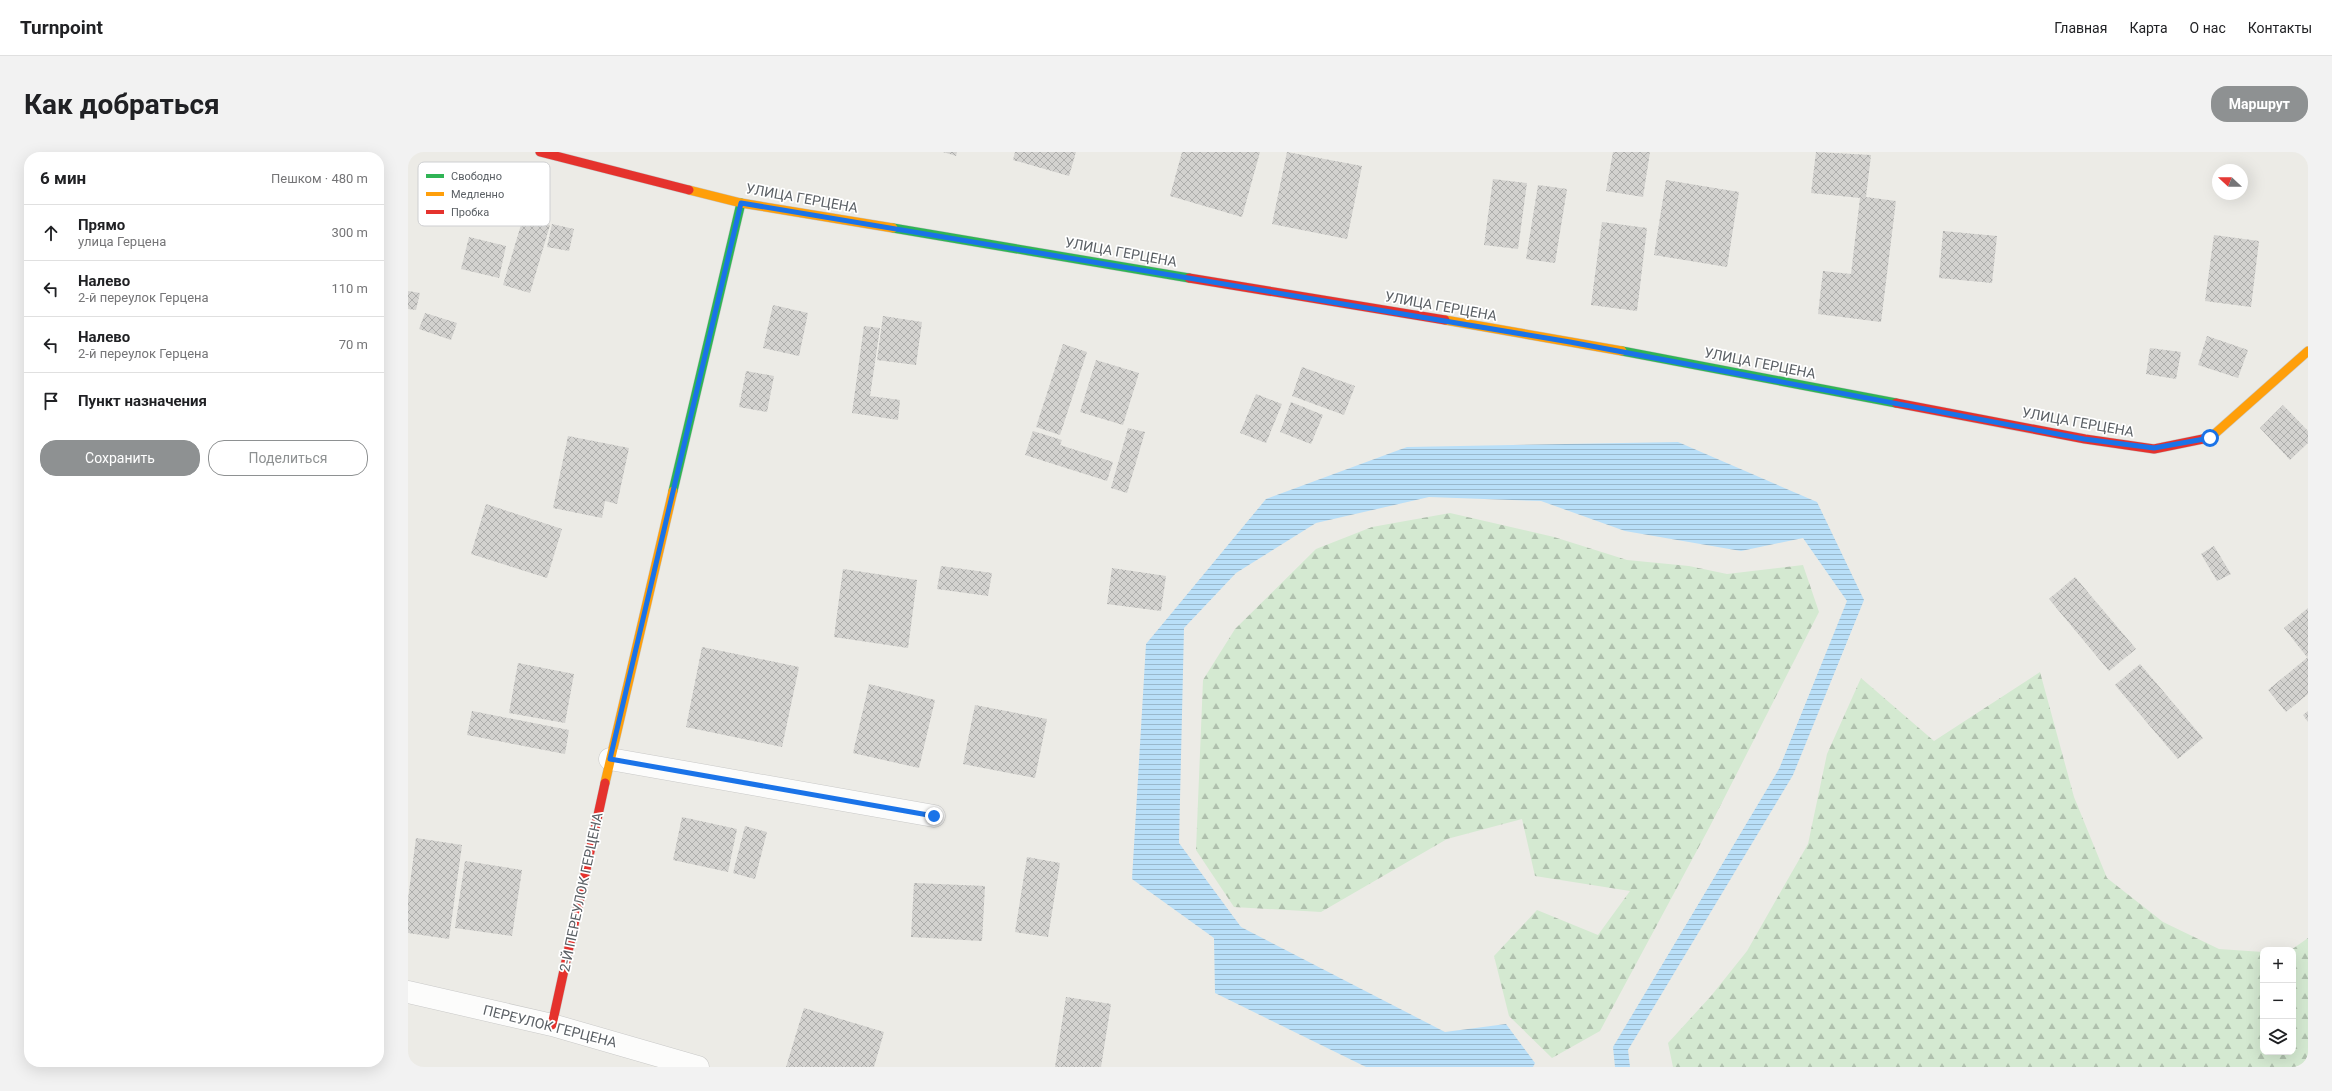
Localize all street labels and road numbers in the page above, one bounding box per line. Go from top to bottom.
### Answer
street label: УЛИЦА ГЕРЦЕНА [745,180,859,216]
street label: УЛИЦА ГЕРЦЕНА [1064,234,1178,270]
street label: УЛИЦА ГЕРЦЕНА [1384,288,1498,324]
street label: УЛИЦА ГЕРЦЕНА [1703,344,1817,382]
street label: УЛИЦА ГЕРЦЕНА [2021,404,2135,440]
street label: 2-Й ПЕРЕУЛОК ГЕРЦЕНА [556,811,606,973]
street label: ПЕРЕУЛОК ГЕРЦЕНА [482,1002,618,1050]

